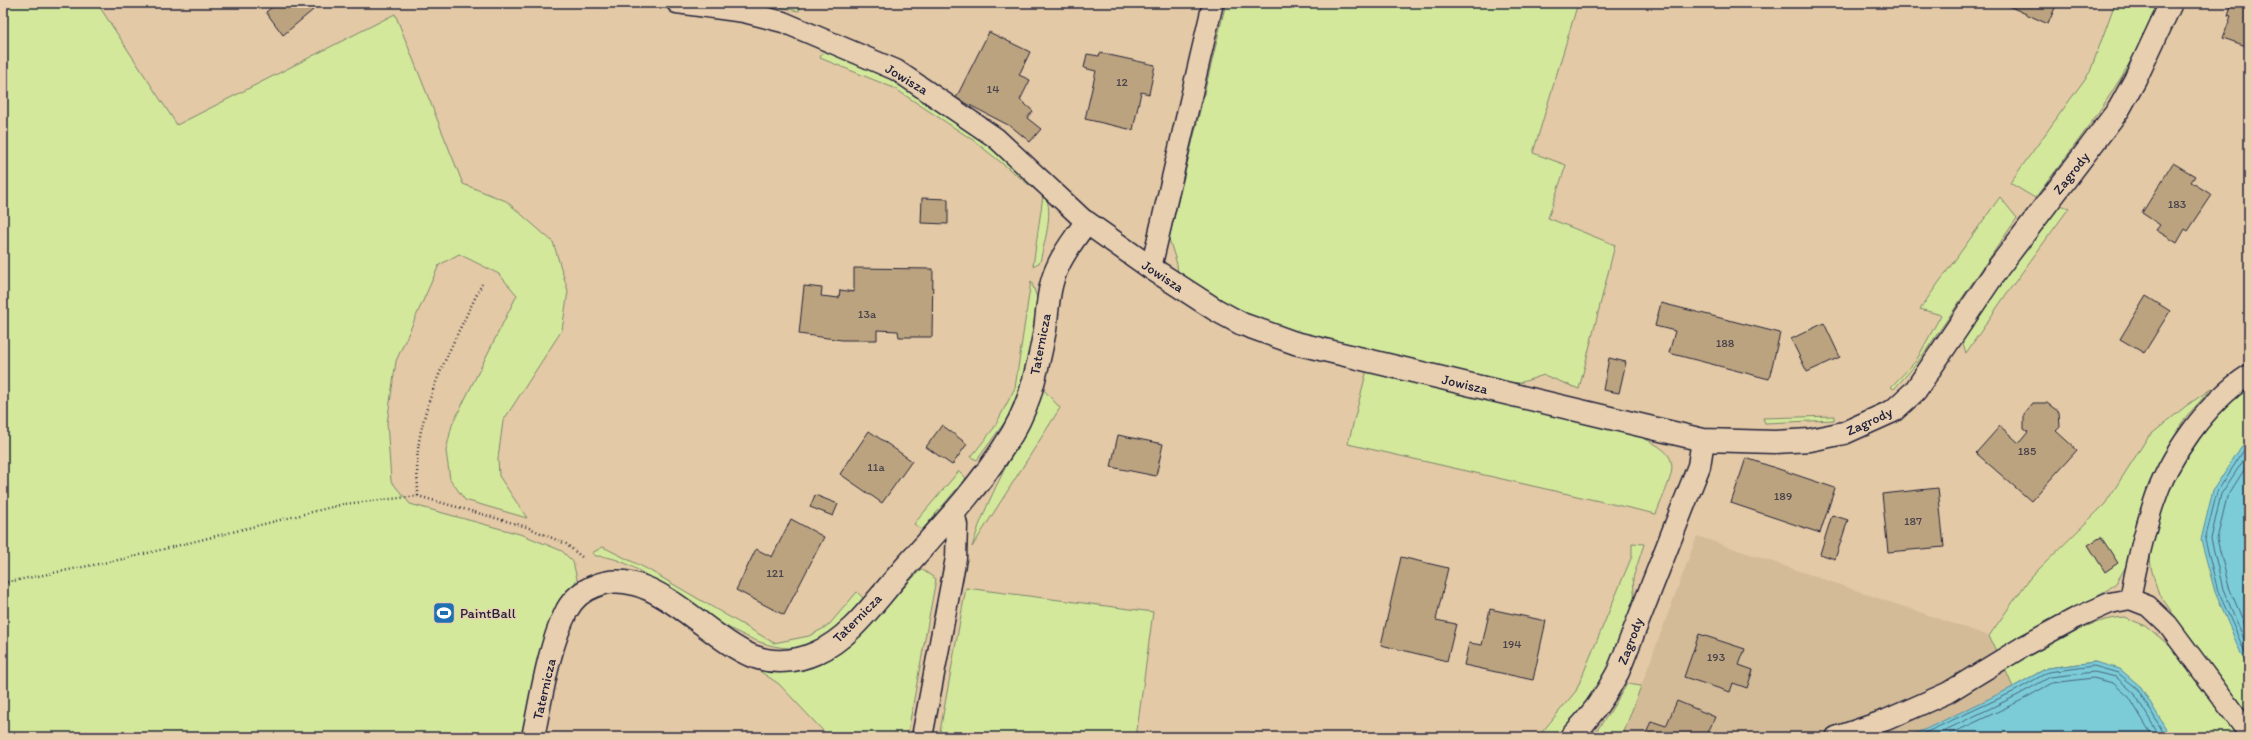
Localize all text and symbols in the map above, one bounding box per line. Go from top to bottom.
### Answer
street label: Jowisza [882,60,932,99]
house number: 12 [1116,75,1129,89]
house number: 14 [987,82,999,96]
street label: Zagrody [2050,148,2093,198]
house number: 183 [2168,197,2187,211]
street label: Jowisza [1138,257,1188,297]
house number: 13a [858,307,877,321]
street label: Taternicza [1026,311,1055,376]
house number: 188 [1716,336,1735,350]
street label: Jowisza [1440,371,1490,398]
street label: Zagrody [1843,403,1895,440]
house number: 185 [2018,444,2036,458]
house number: 11a [867,460,885,474]
house number: 189 [1774,489,1792,503]
house number: 187 [1904,514,1922,528]
house number: 121 [766,566,784,580]
street label: Taternicza [829,590,886,646]
sports icon: PaintBall [431,600,457,626]
place label: PaintBall [460,605,516,622]
street label: Zagrody [1614,615,1647,667]
house number: 194 [1502,637,1522,651]
house number: 193 [1707,650,1726,664]
street label: Taternicza [529,656,560,722]

